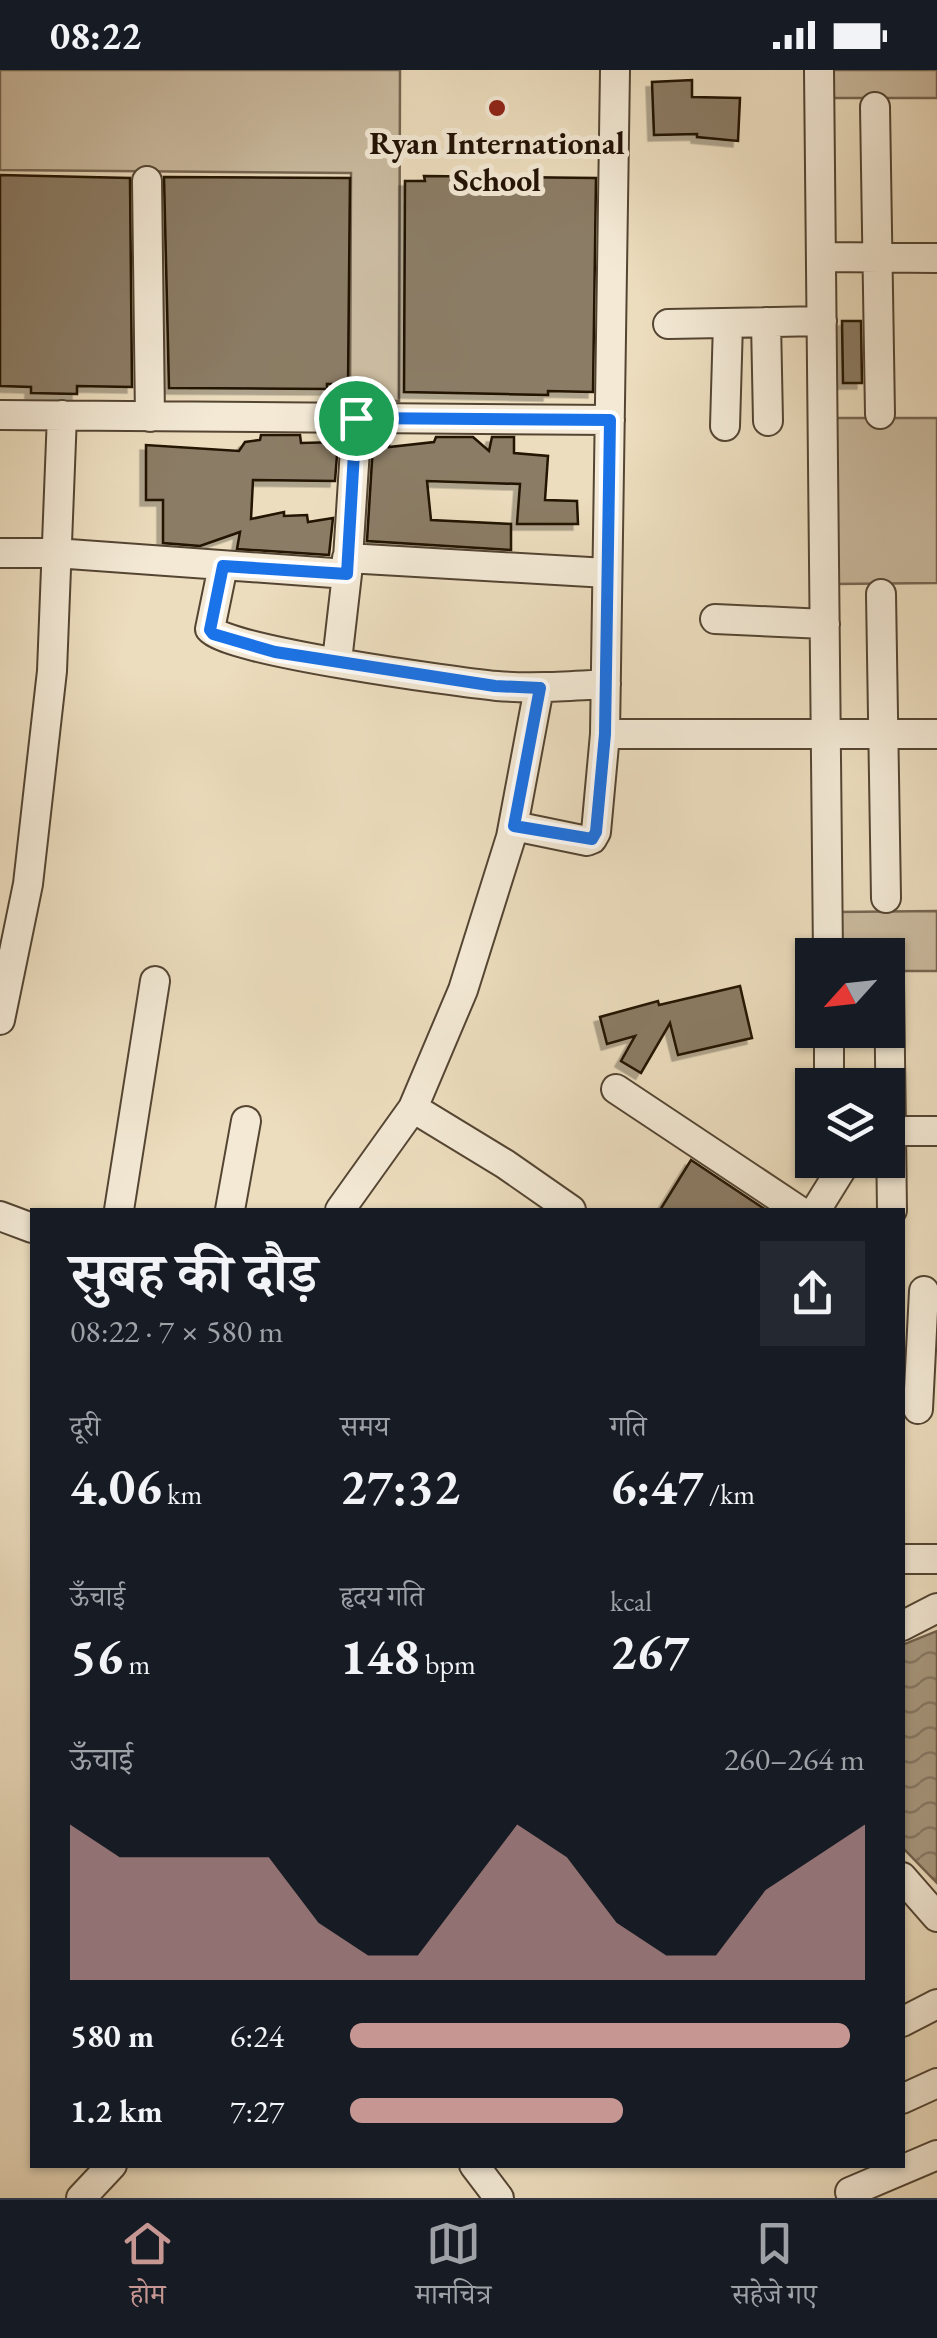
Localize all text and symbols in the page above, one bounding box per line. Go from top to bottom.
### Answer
text: 08:22 [50,11,141,60]
marker: Ryan International School [486,97,508,119]
place label: Ryan International School [369,122,625,201]
pin [314,376,399,461]
icon: arrive [329,391,384,446]
north arrow [795,938,905,1048]
map controls [795,938,905,1178]
button: layers [795,1068,905,1178]
text: सुबह की दौड़ [70,1237,317,1308]
button: share [760,1241,865,1346]
text: 08:22 · 7 × 580 m [70,1310,283,1352]
text: दूरी [70,1408,100,1444]
text: समय [340,1408,389,1444]
text: गति [610,1408,647,1444]
text: 4.06 [70,1454,162,1519]
text: 27:32 [340,1454,460,1519]
text: 6:47 [610,1454,703,1519]
text: km [162,1476,202,1512]
text: /km [703,1476,755,1512]
text: ऊँचाई [70,1578,125,1614]
text: हृदय गति [340,1578,424,1614]
text: kcal [610,1583,652,1619]
text: 267 [610,1619,689,1684]
text: 56 [70,1624,123,1689]
text: 148 [340,1624,419,1689]
text: m [123,1646,150,1682]
text: bpm [419,1646,476,1682]
text: ऊँचाई [70,1738,133,1780]
text: 260–264 m [724,1738,865,1780]
text: 580 m [70,2015,154,2057]
text: 6:24 [230,2015,284,2057]
text: 1.2 km [70,2090,163,2132]
text: 7:27 [230,2090,284,2132]
tab: होम [120,2216,175,2322]
tab: मानचित्र [415,2216,491,2322]
tab: सहेजे गए [732,2216,817,2322]

